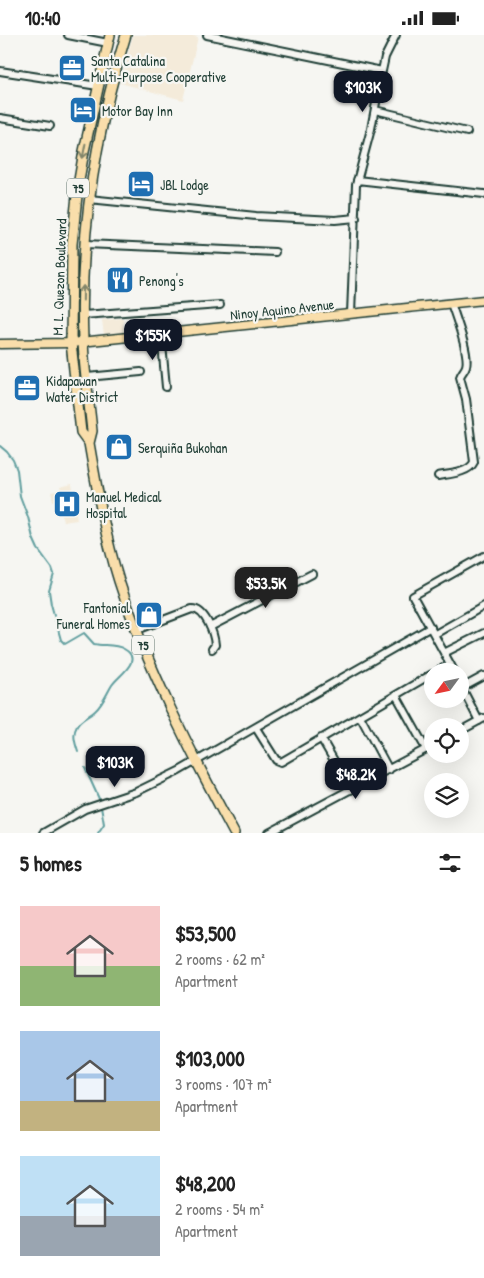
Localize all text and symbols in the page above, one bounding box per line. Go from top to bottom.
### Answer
text: 10:40 [25,5,60,31]
place label: Santa Catalina Multi-Purpose Cooperative [91,51,227,87]
office icon: Santa Catalina Multi-Purpose Cooperative [57,53,87,83]
pin: $103K [328,71,398,113]
text: $103K [345,76,381,98]
hotel icon: Motor Bay Inn [68,95,98,125]
place label: Motor Bay Inn [102,101,173,121]
one-way arrow [79,143,89,159]
hotel icon: JBL Lodge [126,169,156,199]
place label: JBL Lodge [160,175,209,195]
road number: 75 [67,179,89,197]
street label: M. L. Quezon Boulevard [47,218,71,336]
restaurant icon: Penong's [105,265,135,295]
place label: Penong's [139,271,184,291]
one-way arrow [78,286,88,302]
street label: Ninoy Aquino Avenue [229,294,335,325]
pin: $155K [118,319,188,361]
text: $155K [135,324,171,346]
place label: Kidapawan Water District [46,371,118,406]
office icon: Kidapawan Water District [12,373,42,403]
shop icon: Serquiña Bukohan [104,432,134,462]
place label: Serquiña Bukohan [138,438,228,458]
place label: Manuel Medical Hospital [86,487,162,523]
hospital icon: Manuel Medical Hospital [52,489,82,519]
pin: $53.5K [225,567,307,609]
text: $53.5K [246,572,286,594]
place label: Fantonial Funeral Homes [56,598,130,633]
shop icon: Fantonial Funeral Homes [134,600,164,630]
road number: 75 [132,635,154,655]
north arrow [424,663,469,707]
map controls [424,663,469,818]
button: locate [424,718,469,763]
pin: $103K [80,745,150,788]
text: $103K [97,751,133,773]
pin: $48.2K [315,757,397,800]
text: $48.2K [336,763,376,785]
button: layers [424,773,469,818]
text: 5 homes [20,849,82,878]
icon: filters [436,849,464,877]
text: $53,500 [175,919,236,948]
icon: home [60,926,120,986]
text: 2 rooms · 62 m² [175,948,265,970]
text: Apartment [175,970,238,992]
text: $103,000 [175,1044,245,1073]
icon: home [60,1051,120,1111]
text: 3 rooms · 107 m² [175,1073,272,1095]
text: Apartment [175,1095,238,1117]
text: $48,200 [175,1169,236,1198]
icon: home [60,1176,120,1236]
text: 2 rooms · 54 m² [175,1198,264,1220]
text: Apartment [175,1220,238,1242]

